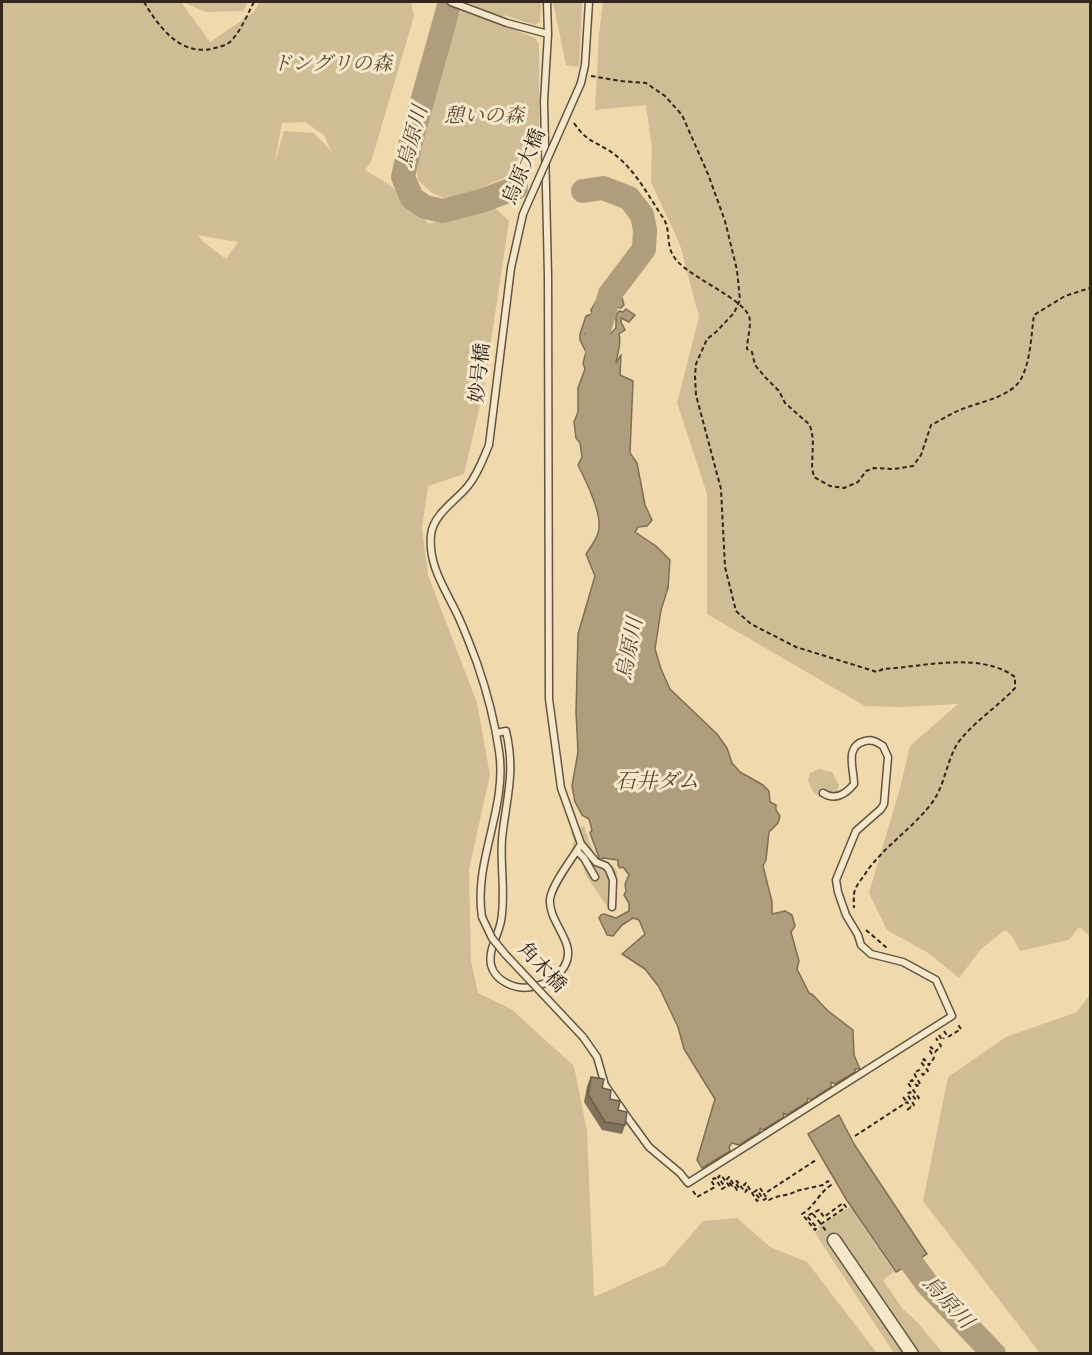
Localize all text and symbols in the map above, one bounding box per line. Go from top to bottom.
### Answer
park label: ドングリの森 [272,53,392,77]
water label: 烏原川 [394,103,434,171]
park label: 憩いの森 [444,105,524,129]
street label: 烏原大橋 [498,125,552,209]
street label: 妙号橋 [466,342,496,404]
water label: 烏原川 [613,616,649,682]
water label: 石井ダム [615,770,699,796]
street label: 角木橋 [512,938,570,998]
water label: 烏原川 [916,1271,978,1335]

